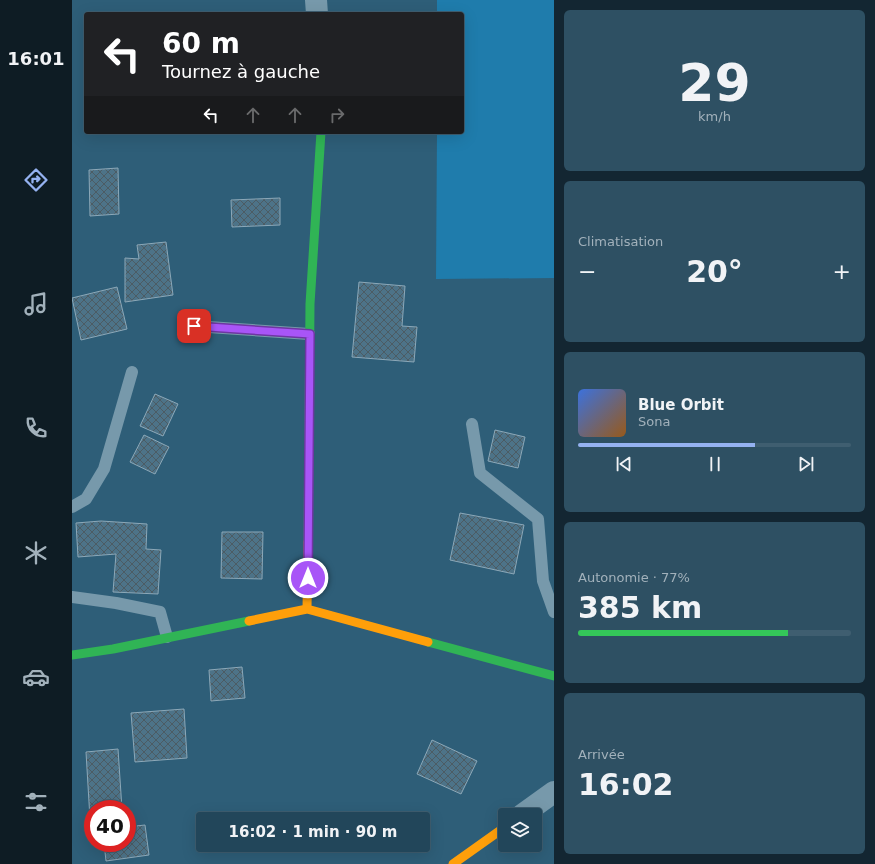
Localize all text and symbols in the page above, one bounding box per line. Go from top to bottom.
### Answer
text: 60 m [162,27,240,60]
icon: left [96,28,148,80]
text: 16:01 [7,48,65,69]
text: 29 [678,53,751,113]
text: Tournez à gauche [162,61,320,82]
icon: left [200,104,222,126]
icon: ahead [242,104,264,126]
icon: ahead [284,104,306,126]
icon: right [326,104,348,126]
text: km/h [698,109,731,124]
icon: directions [22,166,50,194]
text: Climatisation [578,234,663,249]
text: 20° [686,254,743,289]
text: − [578,259,596,284]
text: + [833,259,851,284]
icon: music [22,290,50,318]
pin [177,309,211,343]
icon: arrive [183,315,205,337]
text: Blue Orbit [638,396,724,414]
icon: phone [22,414,50,442]
text: Sona [638,414,670,429]
icon: previous [613,453,635,475]
icon: pause [704,453,726,475]
icon: next [795,453,817,475]
icon: climate [22,539,50,567]
position arrow [287,557,329,599]
text: Autonomie · 77% [578,570,690,585]
text: 385 km [578,590,702,625]
icon: car [22,663,50,691]
text: Arrivée [578,747,625,762]
text: 16:02 [578,767,674,802]
icon: filters [22,788,50,816]
speed limit sign: 40 [84,800,136,852]
map controls [498,808,542,852]
button: layers [498,808,542,852]
text: 16:02 · 1 min · 90 m [229,823,397,841]

